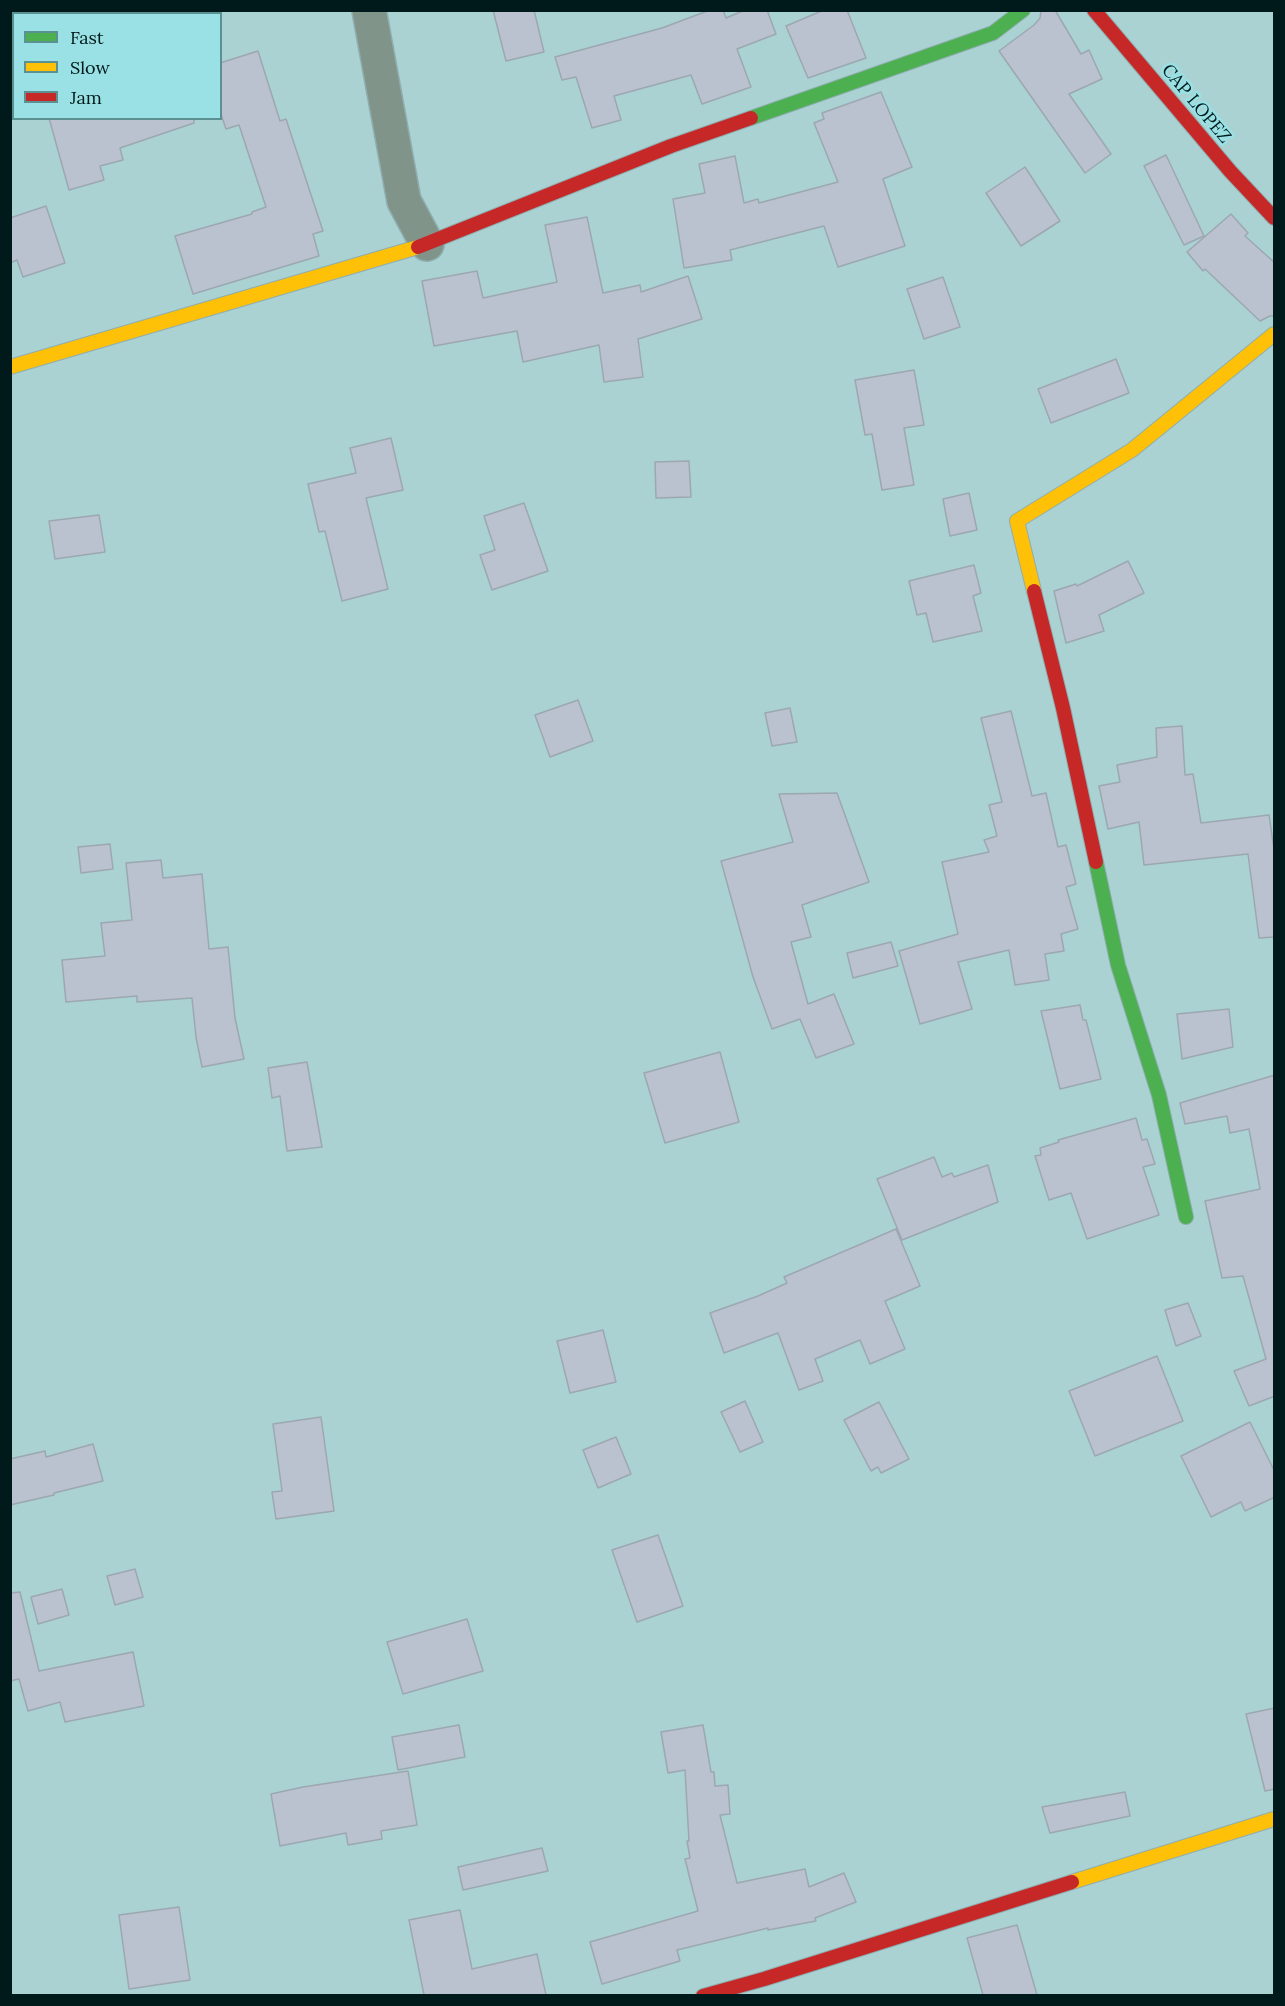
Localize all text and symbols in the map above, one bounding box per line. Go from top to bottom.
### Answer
legend [12,12,222,120]
text: Fast [70,26,104,49]
text: Slow [70,56,110,79]
street label: CAP LOPEZ [1157,60,1235,148]
text: Jam [70,86,102,109]

